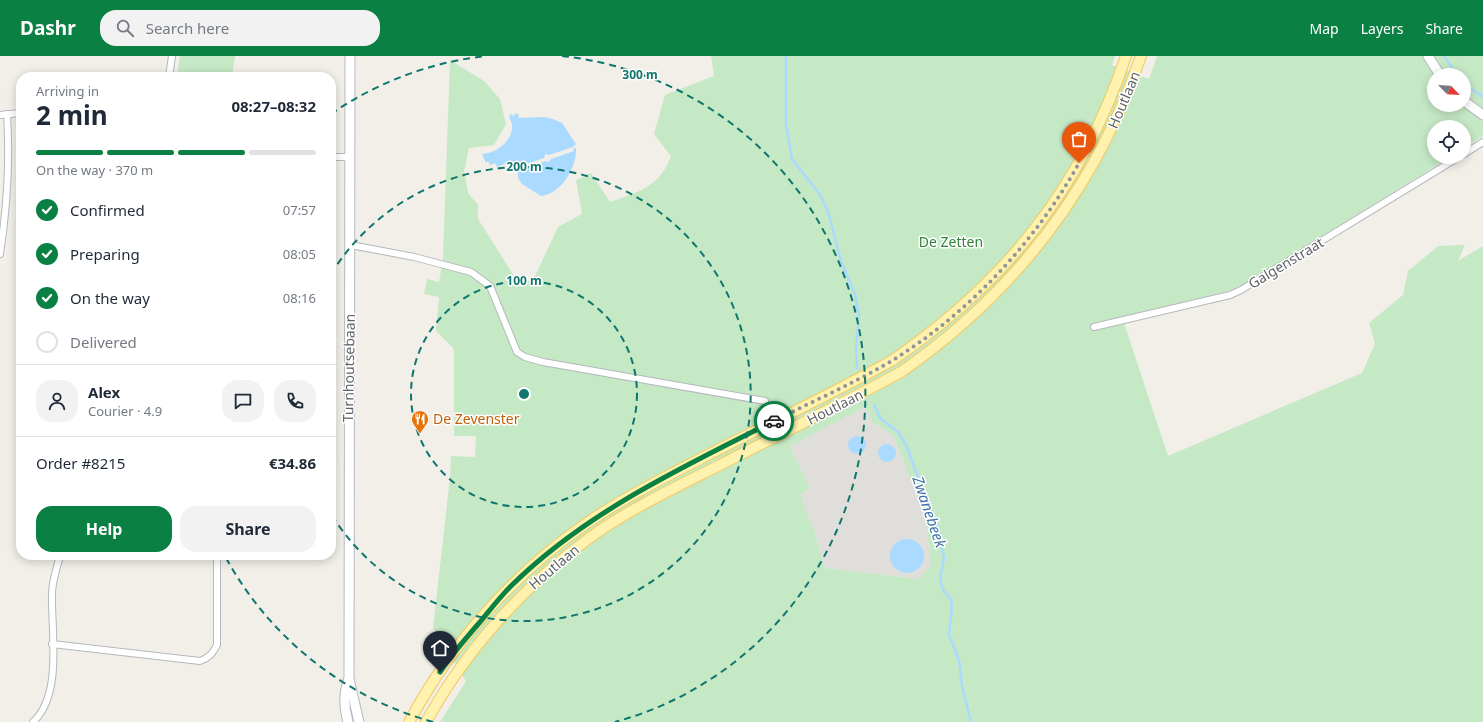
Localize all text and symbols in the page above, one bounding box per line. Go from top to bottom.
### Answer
search box [100,10,380,46]
text: Dashr [20,15,76,41]
icon: search [114,17,136,39]
text: Search here [146,18,229,38]
text: Map [1310,19,1339,38]
text: Layers [1361,19,1403,38]
text: Share [1425,19,1463,38]
text: 300 m [622,66,658,83]
street label: Houtlaan [1103,68,1144,131]
north arrow [1427,68,1471,112]
map controls [1427,68,1471,164]
text: Arriving in [36,82,99,100]
text: 08:27–08:32 [231,96,316,116]
text: 2 min [36,97,108,133]
button: locate [1427,120,1471,164]
pin [1062,122,1096,163]
icon: bag [1068,128,1090,150]
text: 200 m [506,158,542,175]
text: On the way · 370 m [36,161,153,179]
icon: check [36,199,58,221]
text: Confirmed [70,200,145,220]
text: 07:57 [283,201,316,219]
park label: De Zetten [919,232,983,251]
street label: Galgenstraat [1244,233,1327,293]
icon: check [36,243,58,265]
text: Preparing [70,244,140,264]
text: 08:05 [283,245,316,263]
text: 100 m [506,272,542,289]
icon: check [36,287,58,309]
text: On the way [70,288,150,308]
text: 08:16 [283,289,316,307]
street label: Turnhoutsebaan [338,314,359,422]
text: Delivered [70,332,137,352]
button: person [36,380,78,422]
button: chat [222,380,264,422]
button: phone [274,380,316,422]
text: Alex [88,382,120,402]
street label: Houtlaan [803,384,866,429]
centre of rings [517,387,531,401]
courier [754,401,794,441]
text: Courier · 4.9 [88,402,162,420]
restaurant icon: De Zevenster [410,409,430,434]
place label: De Zevenster [433,409,520,428]
icon: car [763,410,785,432]
text: Order #8215 [36,453,125,473]
text: €34.86 [269,453,316,473]
water label: Zwanebeek [908,472,952,551]
button: Help [36,506,172,552]
button: Share [180,506,316,552]
street label: Houtlaan [524,540,583,593]
pin [423,631,457,672]
icon: home [429,637,451,659]

